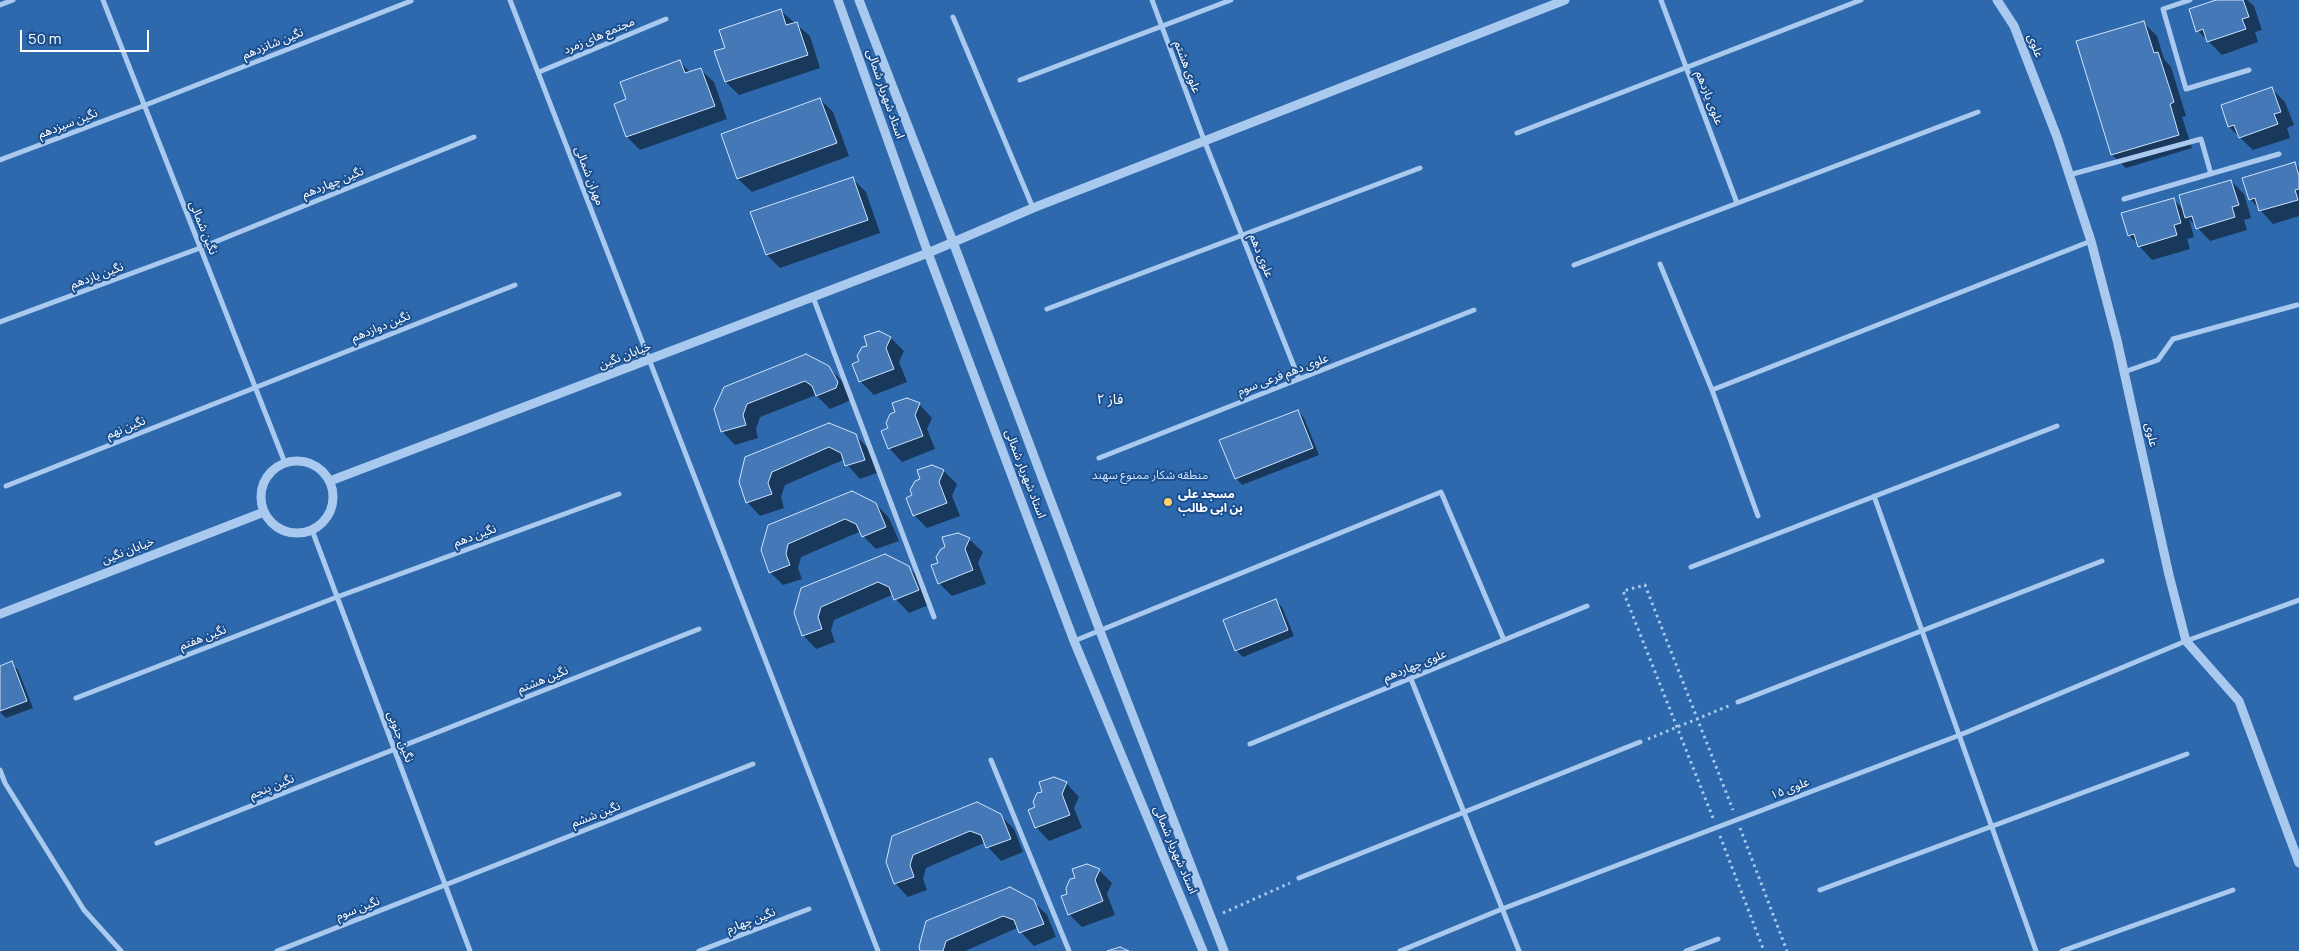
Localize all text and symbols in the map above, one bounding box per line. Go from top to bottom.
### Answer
street label: مجتمع های زمرد [561,14,637,58]
scale bar [22,20,151,52]
street label: نگین شانزدهم [240,25,306,63]
text: 50 m [28,28,62,49]
street label: علوی [2024,32,2046,60]
street label: علوی هشتم [1170,39,1204,95]
street label: استاد شهریار شمالی [863,47,907,141]
street label: علوی یازدهم [1692,69,1726,127]
street label: نگین سیزدهم [36,106,100,142]
street label: مهران شمالی [571,144,607,208]
street label: نگین چهاردهم [300,164,366,202]
street label: نگین شمالی [186,199,220,257]
street label: علوی دهم [1246,232,1276,280]
street label: نگین یازدهم [68,260,126,292]
street label: نگین دوازدهم [349,309,413,345]
street label: خیابان نگین [597,339,653,373]
street label: علوی دهم فرعی سوم [1235,351,1331,399]
district label: فاز ۲ [1097,392,1123,408]
street label: نگین نهم [104,414,148,442]
street label: علوی [2141,422,2161,448]
street label: استاد شهریار شمالی [1001,428,1049,520]
park label: منطقه شکار ممنوع سهند [1092,469,1208,483]
place label: مسجد علی بن ابی طالب [1178,488,1243,516]
marker: مسجد علی بن ابی طالب [1162,496,1174,508]
street label: نگین دهم [452,522,498,550]
street label: خیابان نگین [100,534,156,568]
street label: نگین هفتم [178,622,228,654]
street label: علوی چهاردهم [1381,647,1449,685]
street label: نگین هشتم [516,663,570,697]
street label: نگین جنوبی [384,709,416,765]
street label: نگین پنجم [247,772,297,802]
street label: علوی ۱۵ [1768,775,1812,803]
street label: نگین ششم [569,799,623,831]
street label: استاد شهریار شمالی [1150,804,1200,896]
street label: نگین سوم [334,894,382,924]
street label: نگین چهارم [724,905,778,937]

